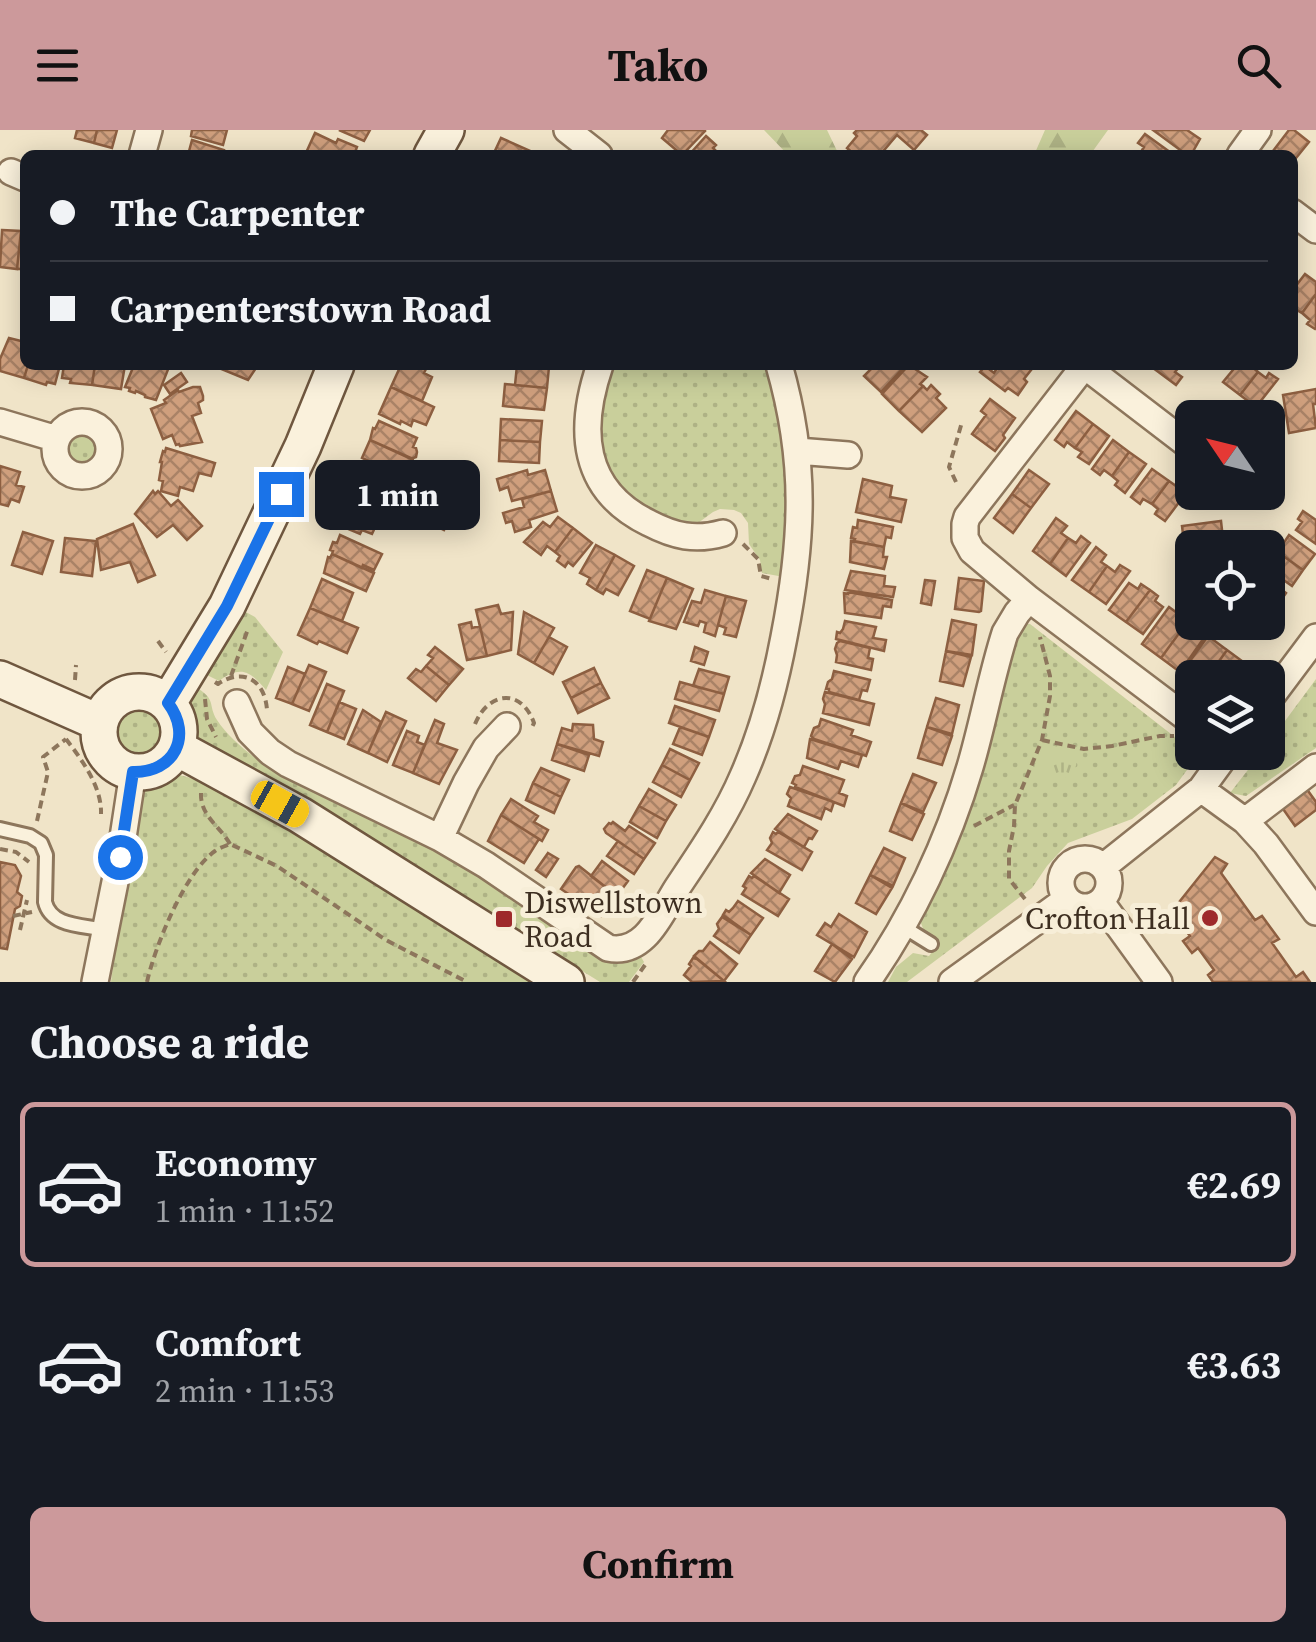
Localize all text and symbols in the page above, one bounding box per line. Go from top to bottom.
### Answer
text: Tako [607,34,709,96]
icon: menu [30,38,85,93]
icon: search [1231,38,1286,93]
text: The Carpenter [110,187,364,239]
text: Carpenterstown Road [110,283,491,335]
north arrow [1175,400,1285,510]
map controls [1175,400,1285,770]
callout: 1 min [316,459,481,529]
route end [259,472,304,517]
text: 1 min [356,473,439,517]
button: locate [1175,530,1285,640]
button: layers [1175,660,1285,770]
car [246,776,314,832]
route start [98,835,143,880]
place label: Diswellstown Road [524,882,703,957]
place label: Crofton Hall [1025,898,1190,939]
marker: Crofton Hall [1199,907,1221,929]
marker: Diswellstown Road [493,908,515,930]
text: Choose a ride [30,1011,309,1073]
text: Economy [155,1137,317,1189]
icon: car [35,1140,125,1230]
text: €2.69 [1187,1159,1281,1211]
text: 1 min · 11:52 [155,1189,334,1233]
text: Comfort [155,1317,301,1369]
icon: car [35,1320,125,1410]
text: €3.63 [1187,1339,1281,1391]
text: 2 min · 11:53 [155,1369,334,1413]
button: Confirm [30,1507,1286,1622]

